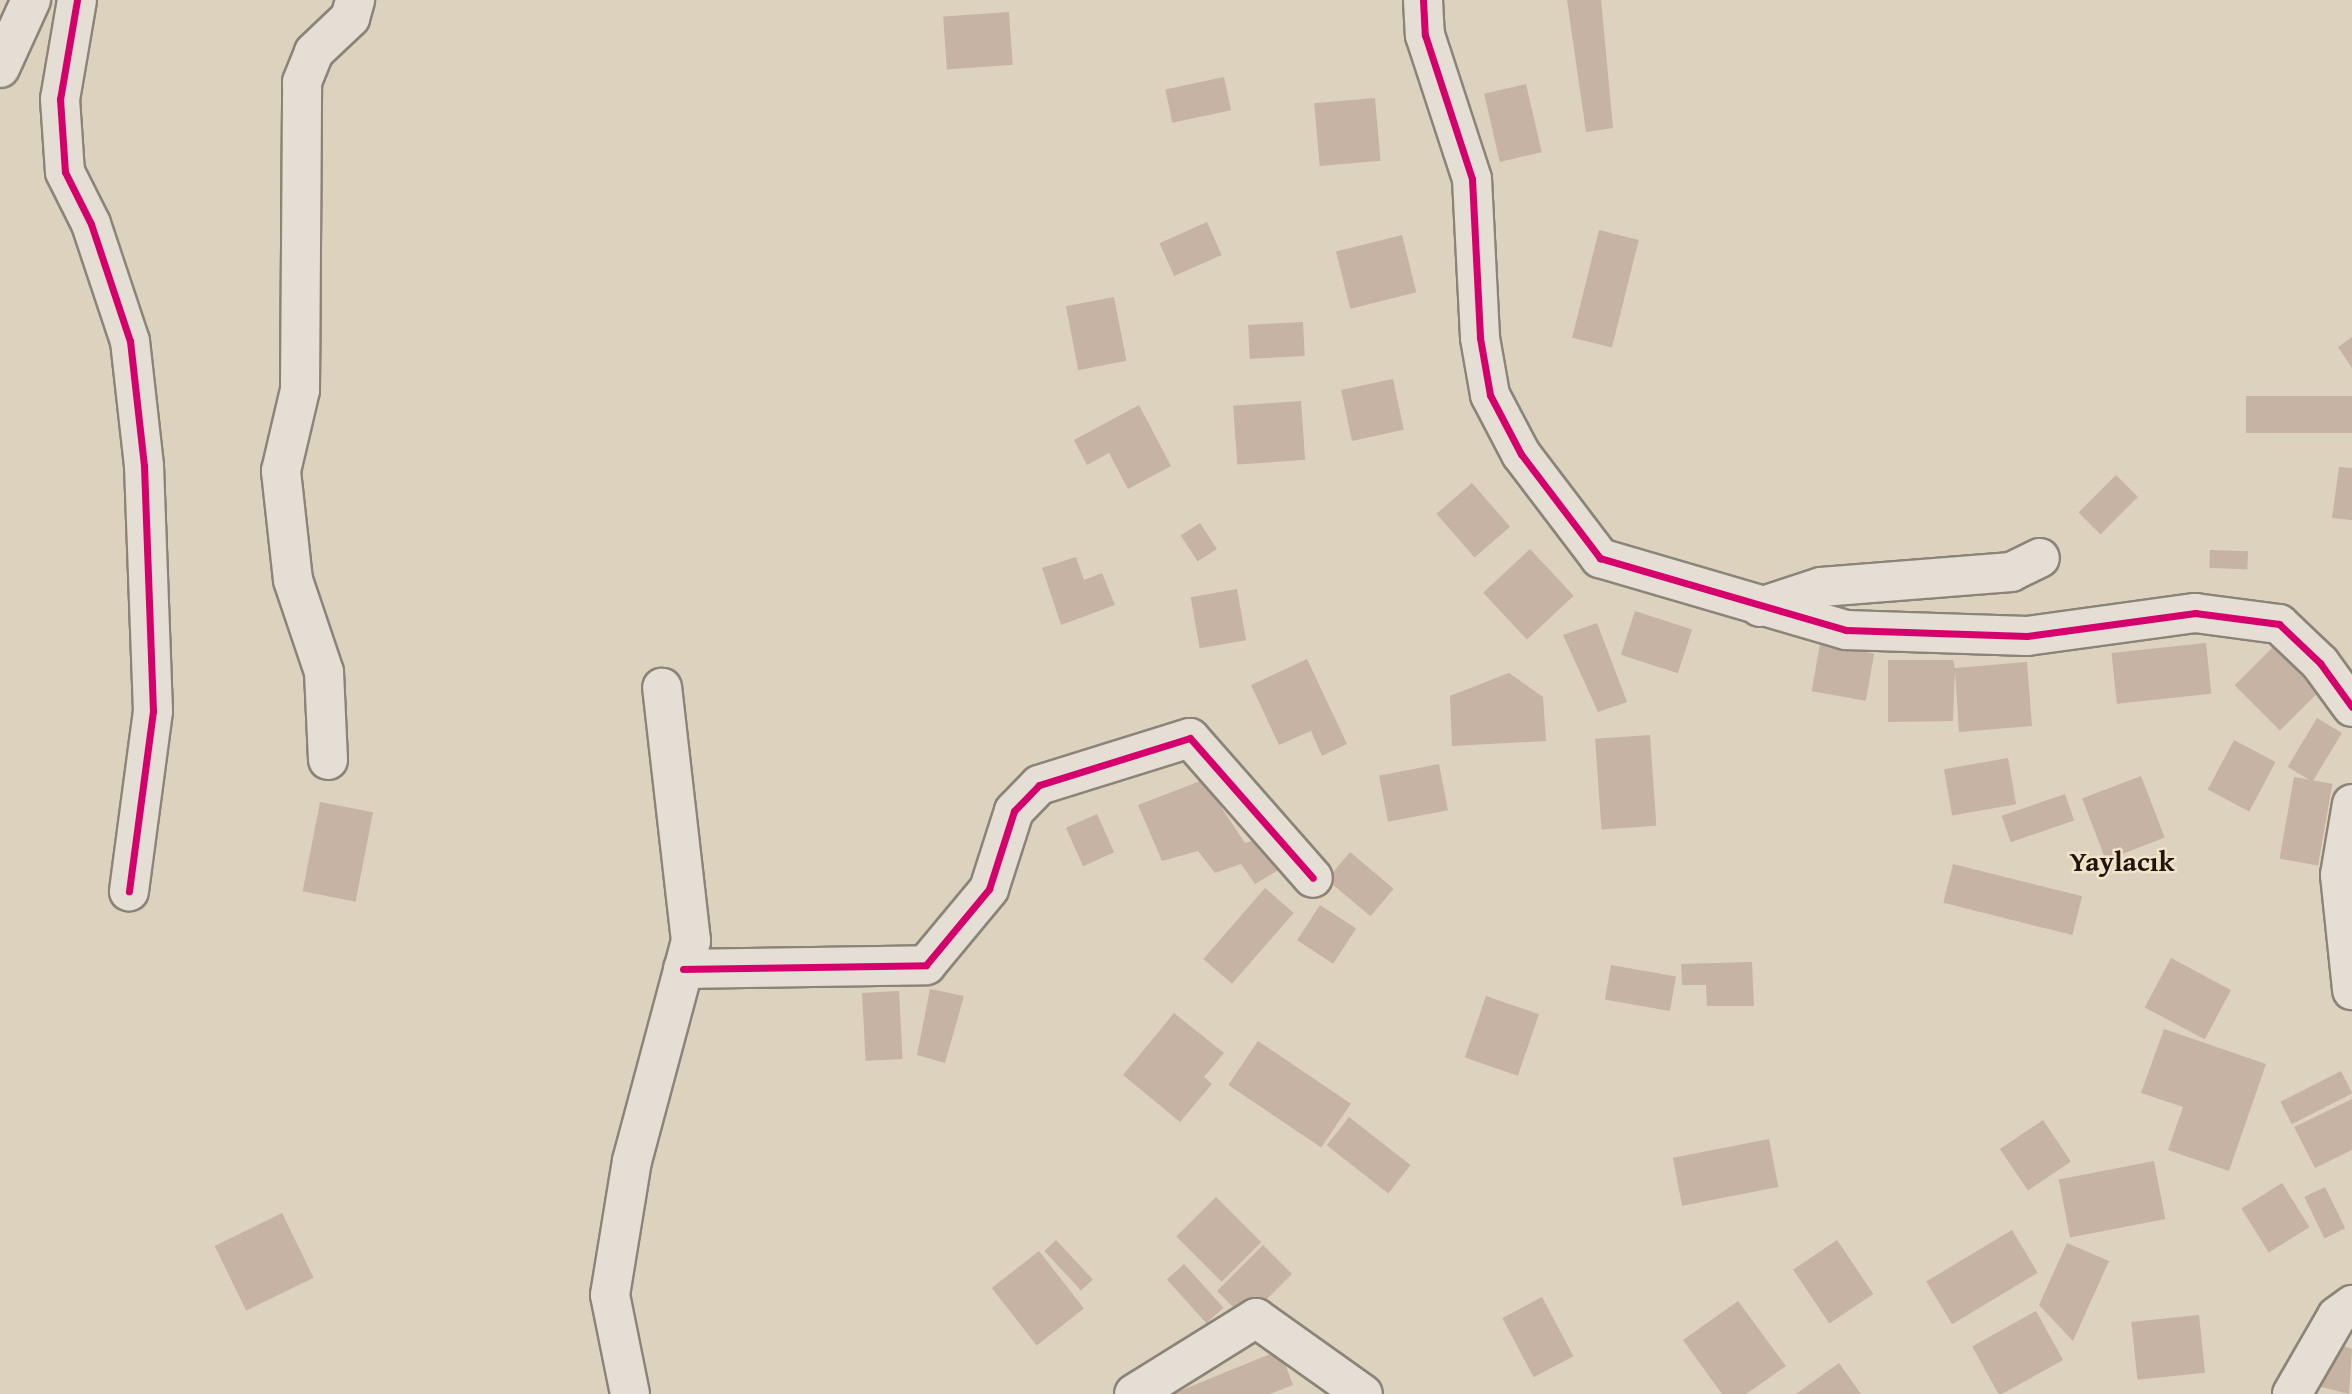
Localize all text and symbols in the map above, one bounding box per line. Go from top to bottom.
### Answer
district label: Yaylacık [2070,844,2174,878]

